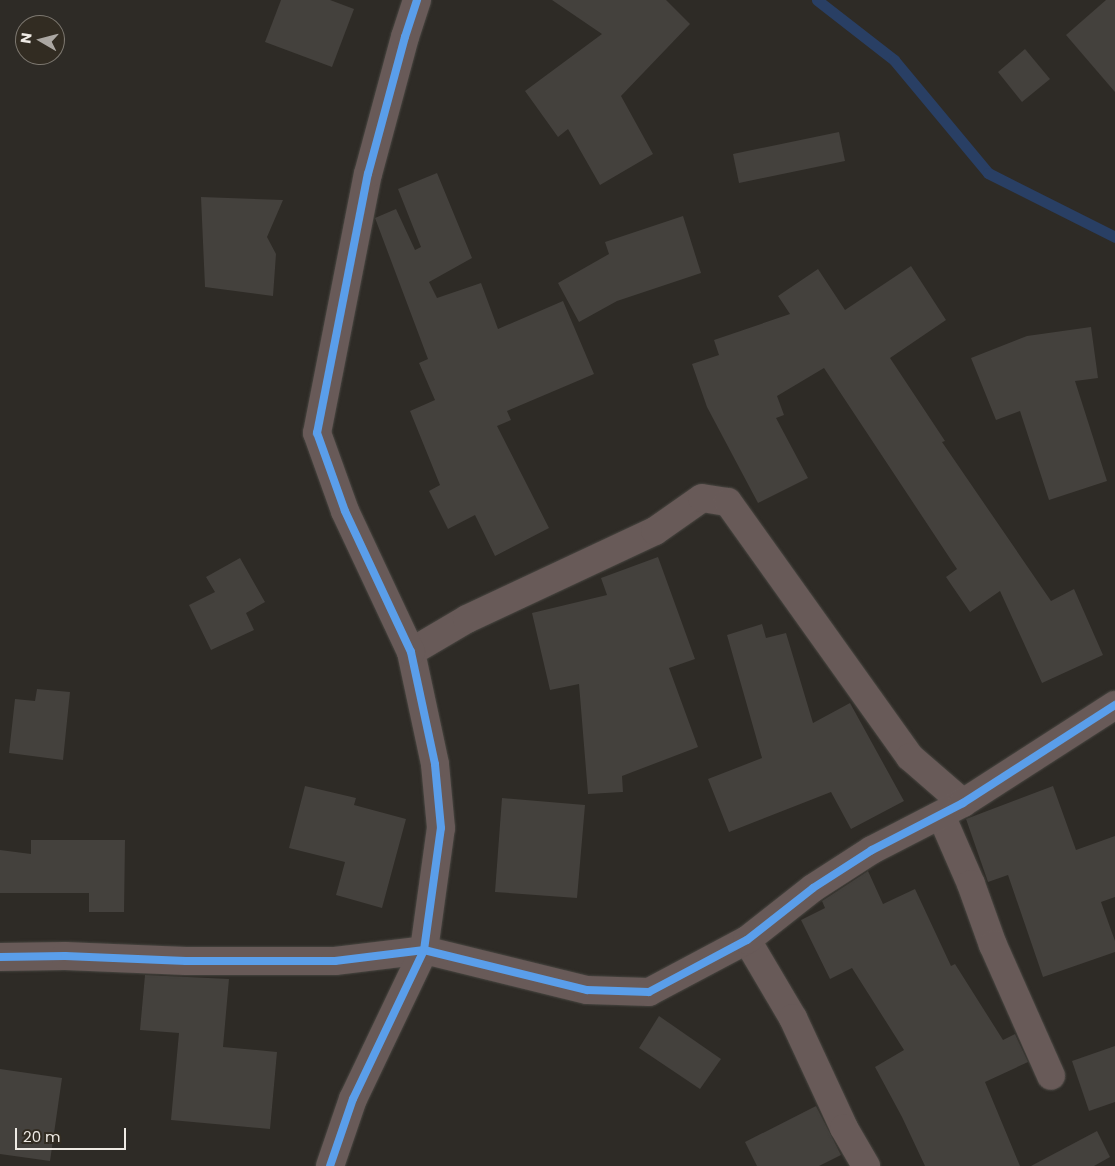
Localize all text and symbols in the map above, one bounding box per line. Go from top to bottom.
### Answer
north arrow [15,15,65,65]
text: N [16,31,37,45]
scale bar [18,1118,129,1150]
text: 20 m [23,1126,61,1147]

